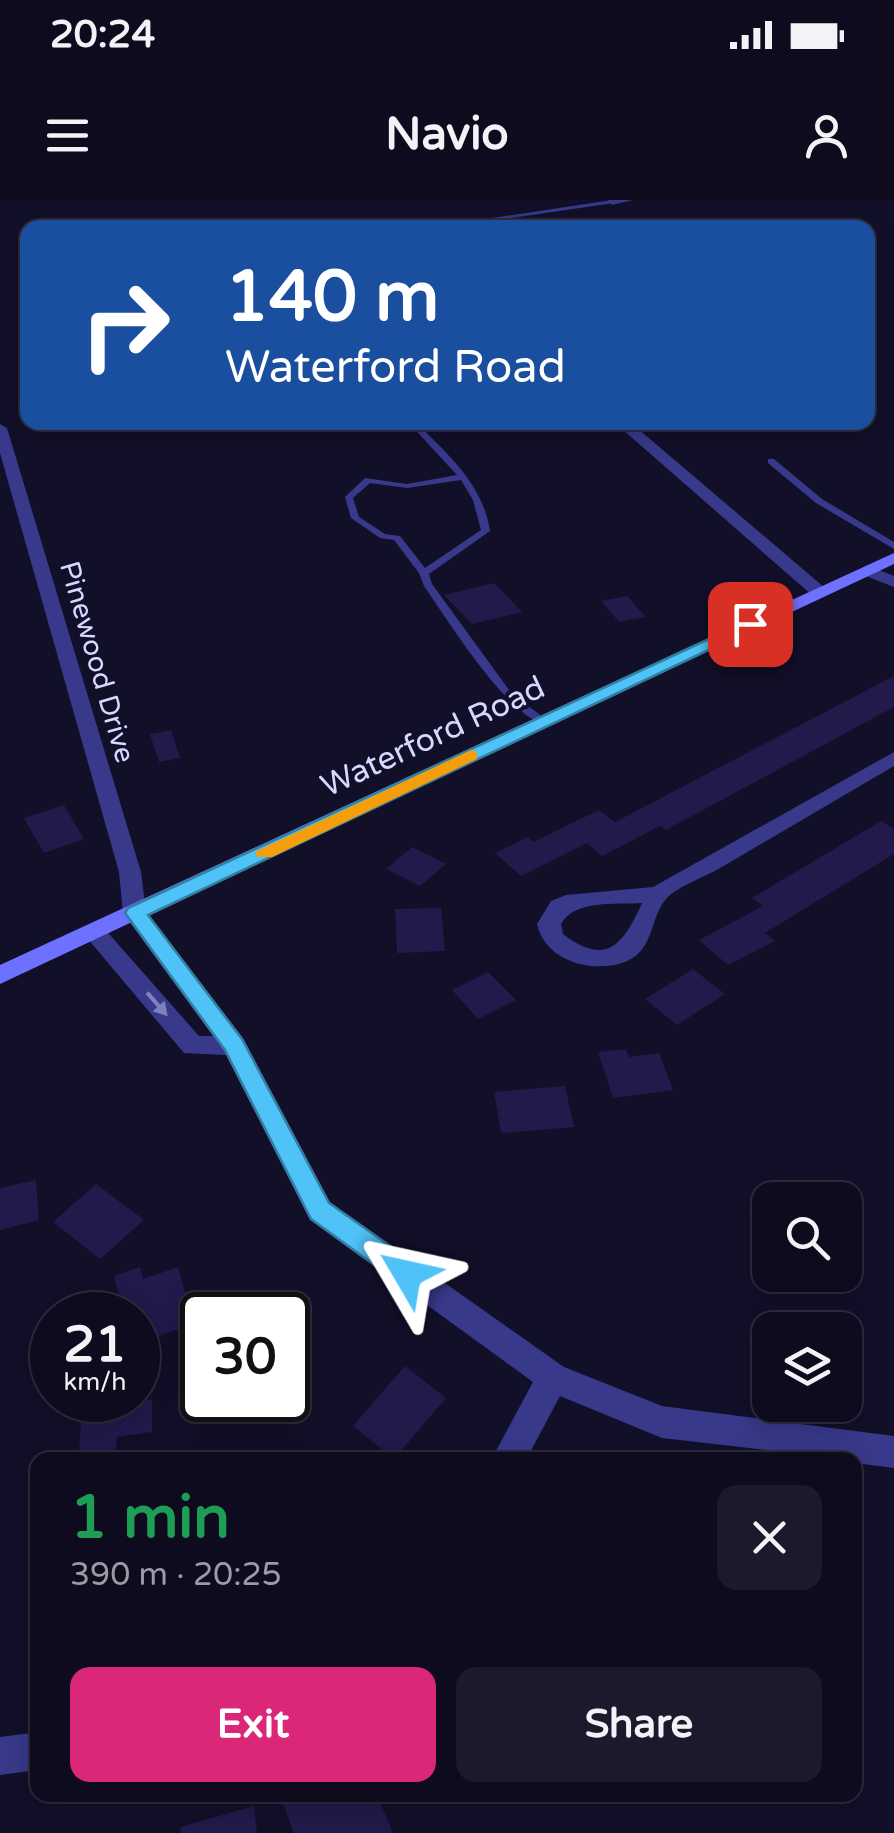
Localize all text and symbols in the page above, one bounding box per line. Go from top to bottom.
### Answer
text: 20:24 [50,12,155,58]
icon: menu [40,108,95,163]
text: Navio [385,108,509,162]
icon: person [799,108,854,163]
text: 140 m [225,256,439,340]
icon: right [60,260,190,390]
text: Waterford Road [225,341,566,395]
street label: Pinewood Drive [52,557,142,767]
pin [708,582,793,667]
icon: arrive [723,597,778,652]
street label: Waterford Road [315,669,551,805]
one-way arrow [145,992,167,1017]
map controls [752,1182,862,1422]
button: search [752,1182,862,1292]
position arrow [355,1222,459,1326]
speed limit sign: 30 [180,1292,310,1422]
button: layers [752,1312,862,1422]
text: 21 [64,1315,126,1375]
text: km/h [64,1367,126,1397]
text: 1 min [70,1482,230,1554]
button: close [717,1485,822,1590]
text: 390 m · 20:25 [70,1556,282,1594]
button: Exit [70,1667,436,1782]
button: Share [456,1667,822,1782]

